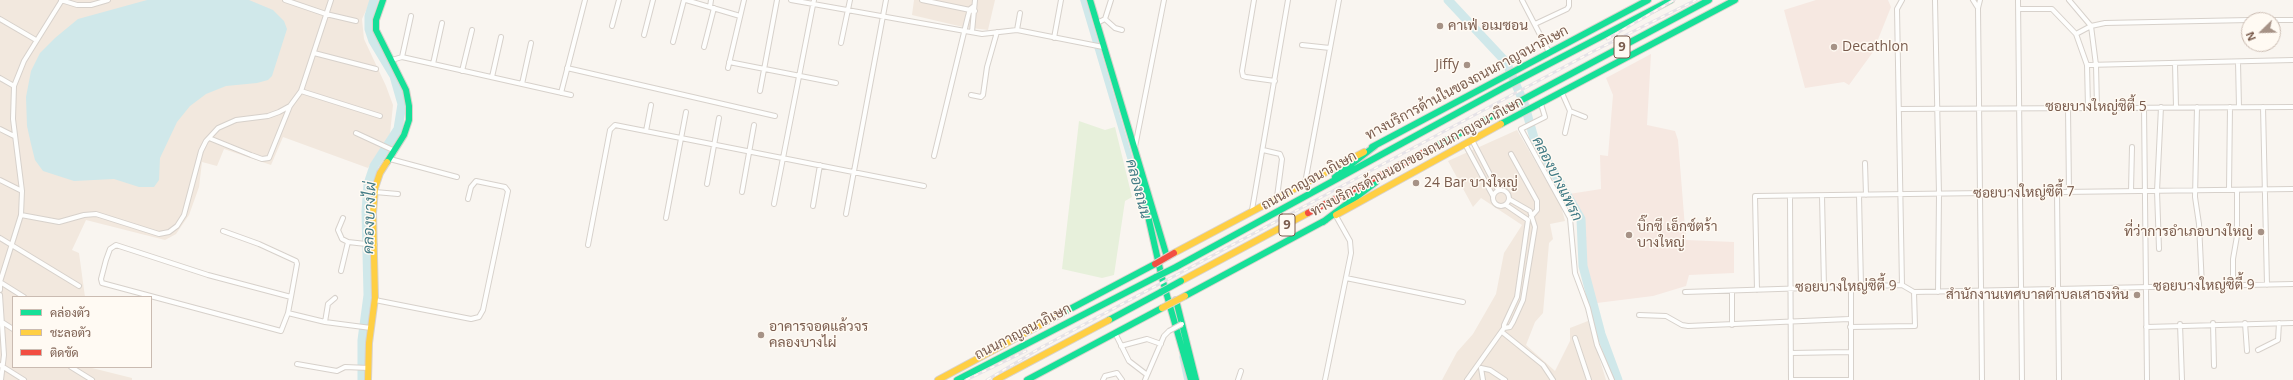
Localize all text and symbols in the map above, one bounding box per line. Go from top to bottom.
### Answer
north arrow [2241,12,2281,52]
place label: คาเฟ่ อเมซอน [1448,18,1528,34]
marker: คาเฟ่ อเมซอน [1435,21,1445,31]
street label: ทางบริการด้านในของถนนกาญจนาภิเษก [1363,22,1571,144]
text: N [2242,29,2259,44]
road number: 9 [1614,36,1630,58]
place label: Decathlon [1842,39,1909,55]
marker: Decathlon [1829,42,1839,52]
place label: Jiffy [1435,57,1459,73]
marker: Jiffy [1462,60,1472,70]
street label: ทางบริการด้านนอกของถนนกาญจนาภิเษก [1308,94,1526,220]
street label: ซอยบางใหญ่ซิตี้ 5 [2045,99,2147,115]
water label: คลองบางแพรก [1528,134,1586,224]
street label: ถนนกาญจนาภิเษก [1258,148,1360,214]
water label: คลองถนน [1121,157,1155,221]
place label: 24 Bar บางใหญ่ [1424,175,1518,191]
marker: 24 Bar บางใหญ่ [1411,178,1421,188]
water label: คลองบางไผ่ [360,182,380,254]
street label: ซอยบางใหญ่ซิตี้ 7 [1973,184,2075,202]
road number: 9 [1279,214,1295,236]
place label: บิ๊กซี เอ็กซ์ตร้า บางใหญ่ [1637,219,1718,252]
place label: ที่ว่าการอำเภอบางใหญ่ [2124,224,2253,240]
marker: ที่ว่าการอำเภอบางใหญ่ [2256,227,2266,237]
marker: บิ๊กซี เอ็กซ์ตร้า บางใหญ่ [1624,230,1634,240]
street label: ซอยบางใหญ่ซิตี้ 9 [2153,277,2255,295]
street label: ซอยบางใหญ่ซิตี้ 9 [1795,278,1897,296]
place label: สำนักงานเทศบาลตำบลเสาธงหิน [1946,287,2129,303]
marker: สำนักงานเทศบาลตำบลเสาธงหิน [2132,290,2142,300]
legend [12,296,152,368]
street label: ถนนกาญจนาภิเษก [972,300,1074,364]
text: คล่องตัว [50,304,90,321]
place label: อาคารจอดแล้วจร คลองบางไผ่ [769,319,868,352]
text: ชะลอตัว [50,324,91,341]
marker: อาคารจอดแล้วจร คลองบางไผ่ [756,330,766,340]
text: ติดขัด [50,344,79,361]

